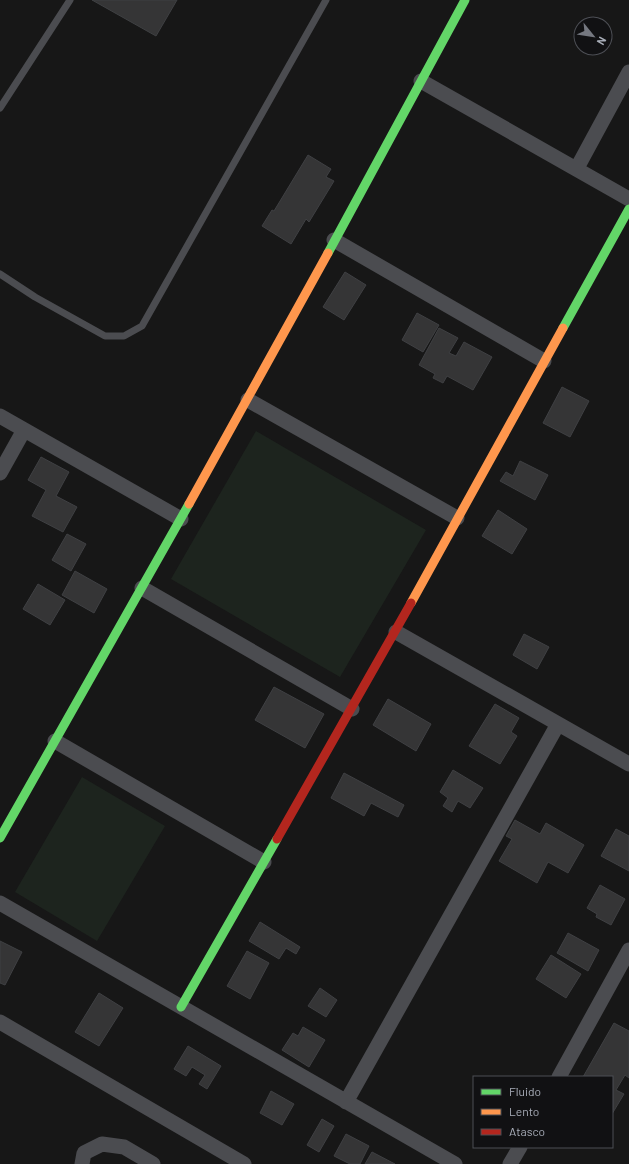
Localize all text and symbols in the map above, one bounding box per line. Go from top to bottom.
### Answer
north arrow [573,16,613,56]
text: N [595,35,610,48]
legend [473,1076,613,1148]
text: Fluido [509,1084,541,1098]
text: Lento [509,1104,539,1118]
text: Atasco [509,1124,545,1138]

